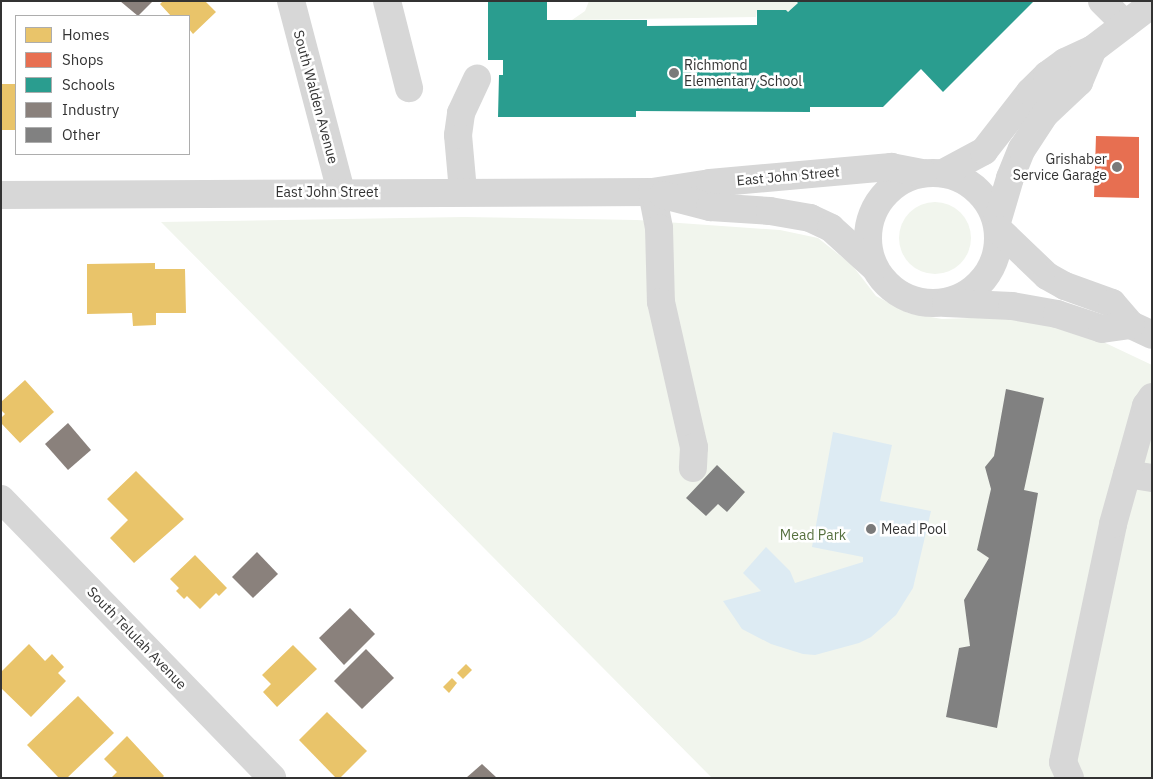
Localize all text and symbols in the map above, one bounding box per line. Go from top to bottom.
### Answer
legend [15,15,190,155]
text: Homes [62,25,110,44]
street label: South Walden Avenue [290,28,342,166]
text: Shops [62,50,104,69]
place label: Richmond Elementary School [684,57,802,90]
marker: Richmond Elementary School [668,67,680,79]
text: Schools [62,75,115,94]
text: Industry [62,100,119,119]
text: Other [62,125,100,144]
place label: Grishaber Service Garage [1013,151,1107,184]
marker: Grishaber Service Garage [1111,161,1123,173]
street label: East John Street [736,163,840,189]
street label: East John Street [275,184,379,200]
place label: Mead Pool [881,521,947,537]
marker: Mead Pool [865,523,877,535]
park label: Mead Park [780,527,846,543]
street label: South Telulah Avenue [84,583,190,693]

